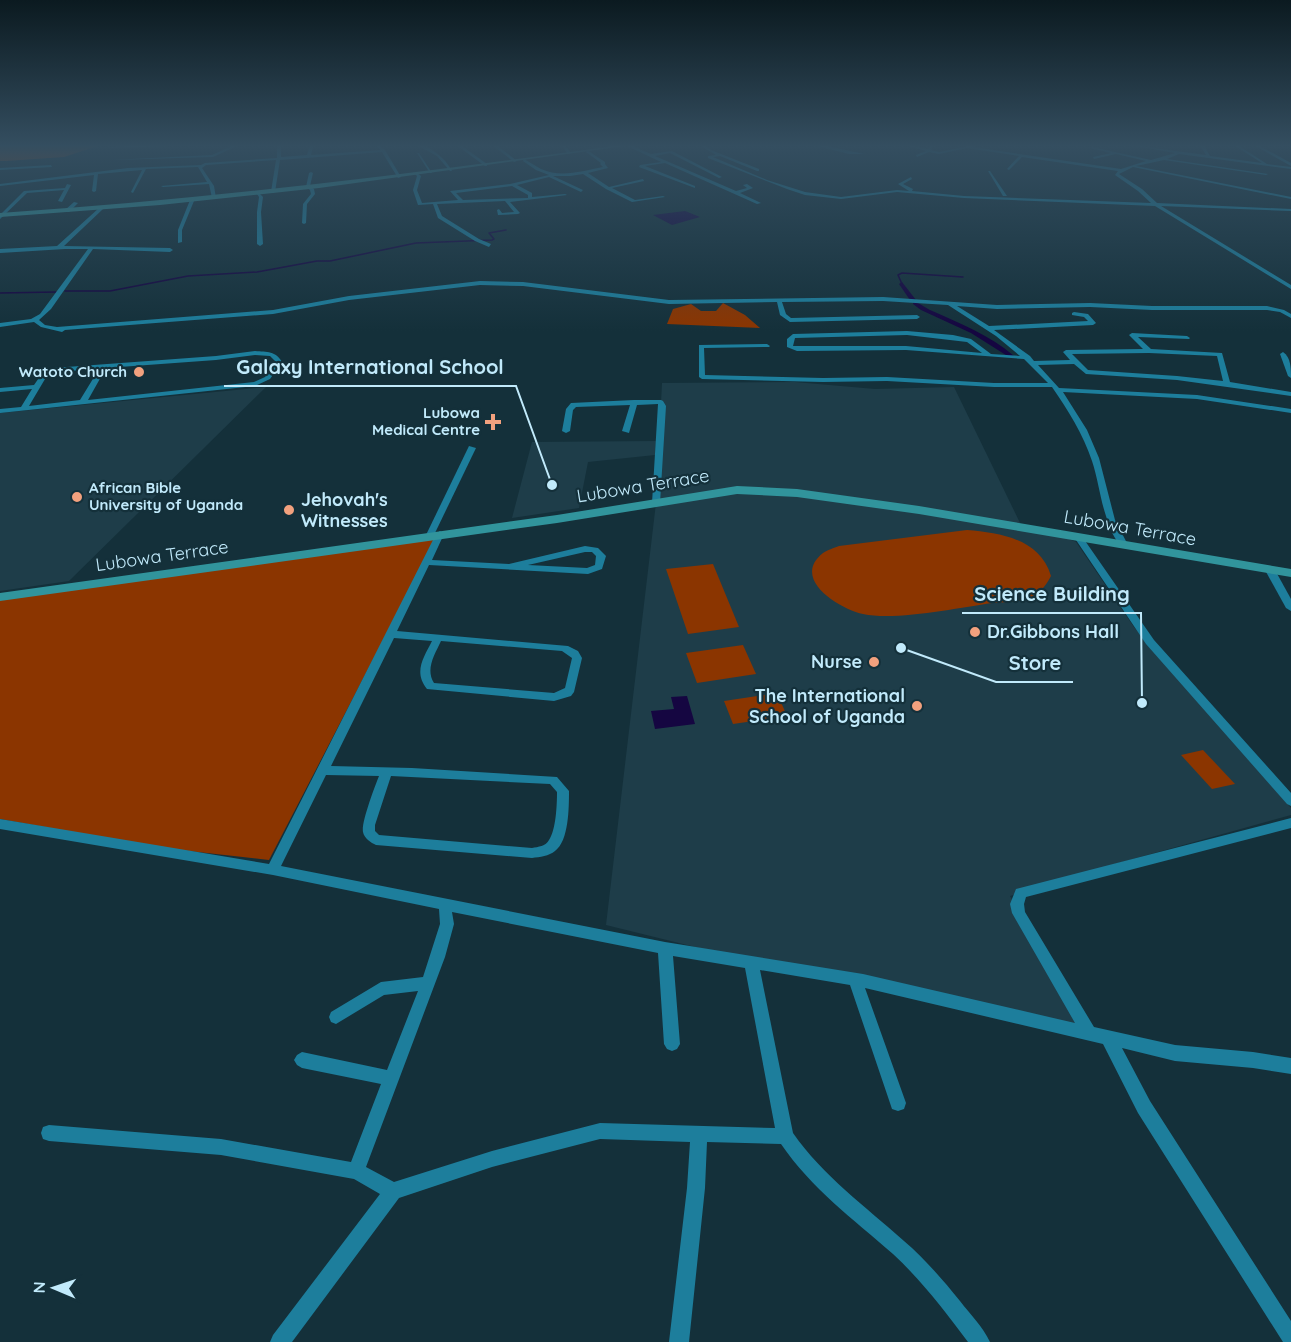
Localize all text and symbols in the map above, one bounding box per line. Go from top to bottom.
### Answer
callout: Galaxy International School [224,348,516,386]
text: Galaxy International School [236,354,504,379]
place label: Watoto Church [19,362,127,381]
marker: Watoto Church [132,365,146,379]
place label: Lubowa Medical Centre [372,403,480,439]
marker: Lubowa Medical Centre [484,413,502,431]
street label: Lubowa Terrace [575,464,711,507]
place label: African Bible University of Uganda [89,478,243,514]
place label: Jehovah's Witnesses [301,488,388,532]
marker: African Bible University of Uganda [70,490,84,504]
marker: Jehovah's Witnesses [282,503,296,517]
street label: Lubowa Terrace [1062,505,1198,550]
street label: Lubowa Terrace [94,535,230,576]
callout: Science Building [962,575,1141,613]
text: Science Building [974,581,1130,606]
place label: Dr.Gibbons Hall [987,620,1119,643]
marker: Dr.Gibbons Hall [968,625,982,639]
callout: Store [996,644,1073,682]
place label: Nurse [811,650,862,673]
text: Store [1009,650,1061,675]
marker: Nurse [867,655,881,669]
place label: The International School of Uganda [749,684,905,728]
marker: The International School of Uganda [910,699,924,713]
north arrow [24,1258,84,1318]
text: N [29,1281,49,1294]

